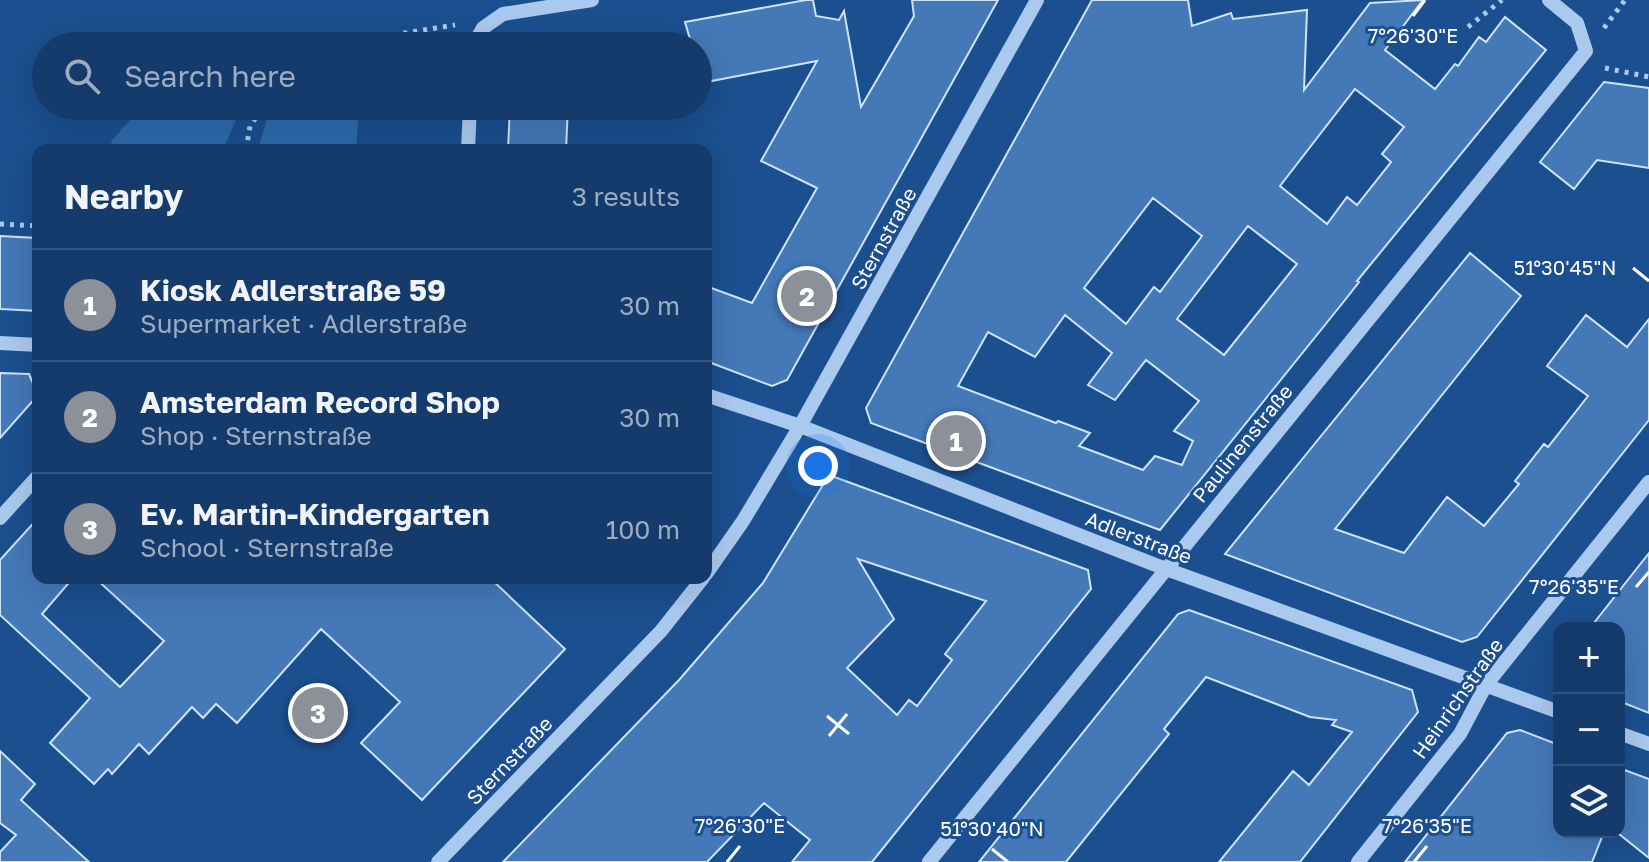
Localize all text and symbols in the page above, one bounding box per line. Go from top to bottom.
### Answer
text: 7°26'30"E [1368,23,1458,47]
search box [32,32,712,120]
icon: search [60,54,104,98]
text: Search here [124,58,296,94]
text: Nearby [64,176,184,216]
text: 3 results [572,181,680,212]
street label: Sternstraße [845,183,921,293]
text: 51°30'45"N [1514,255,1616,279]
pin: 2 [781,266,833,326]
text: Kiosk Adlerstraße 59 [140,272,446,308]
text: 1 [83,290,97,321]
text: 30 m [619,290,680,321]
text: Supermarket · Adlerstraße [140,308,467,339]
street label: Paulinenstraße [1187,379,1297,507]
text: Amsterdam Record Shop [140,384,500,420]
text: 2 [82,402,98,433]
text: 30 m [619,402,680,433]
pin: 1 [930,411,982,471]
text: Shop · Sternstraße [140,420,372,451]
your location [798,446,838,486]
text: Ev. Martin-Kindergarten [140,496,490,532]
street label: Adlerstraße [1083,506,1195,568]
text: 3 [82,514,98,545]
text: 100 m [606,514,680,545]
text: School · Sternstraße [140,532,394,563]
text: 7°26'35"E [1529,574,1619,598]
map controls [1553,622,1625,838]
button: + [1553,622,1625,694]
street label: Heinrichstraße [1407,633,1507,763]
pin: 3 [292,683,344,743]
button: − [1553,694,1625,766]
street label: Sternstraße [461,711,557,809]
button: layers [1553,766,1625,838]
text: 7°26'30"E [695,813,785,837]
text: 7°26'35"E [1382,813,1472,837]
text: 51°30'40"N [940,816,1044,840]

